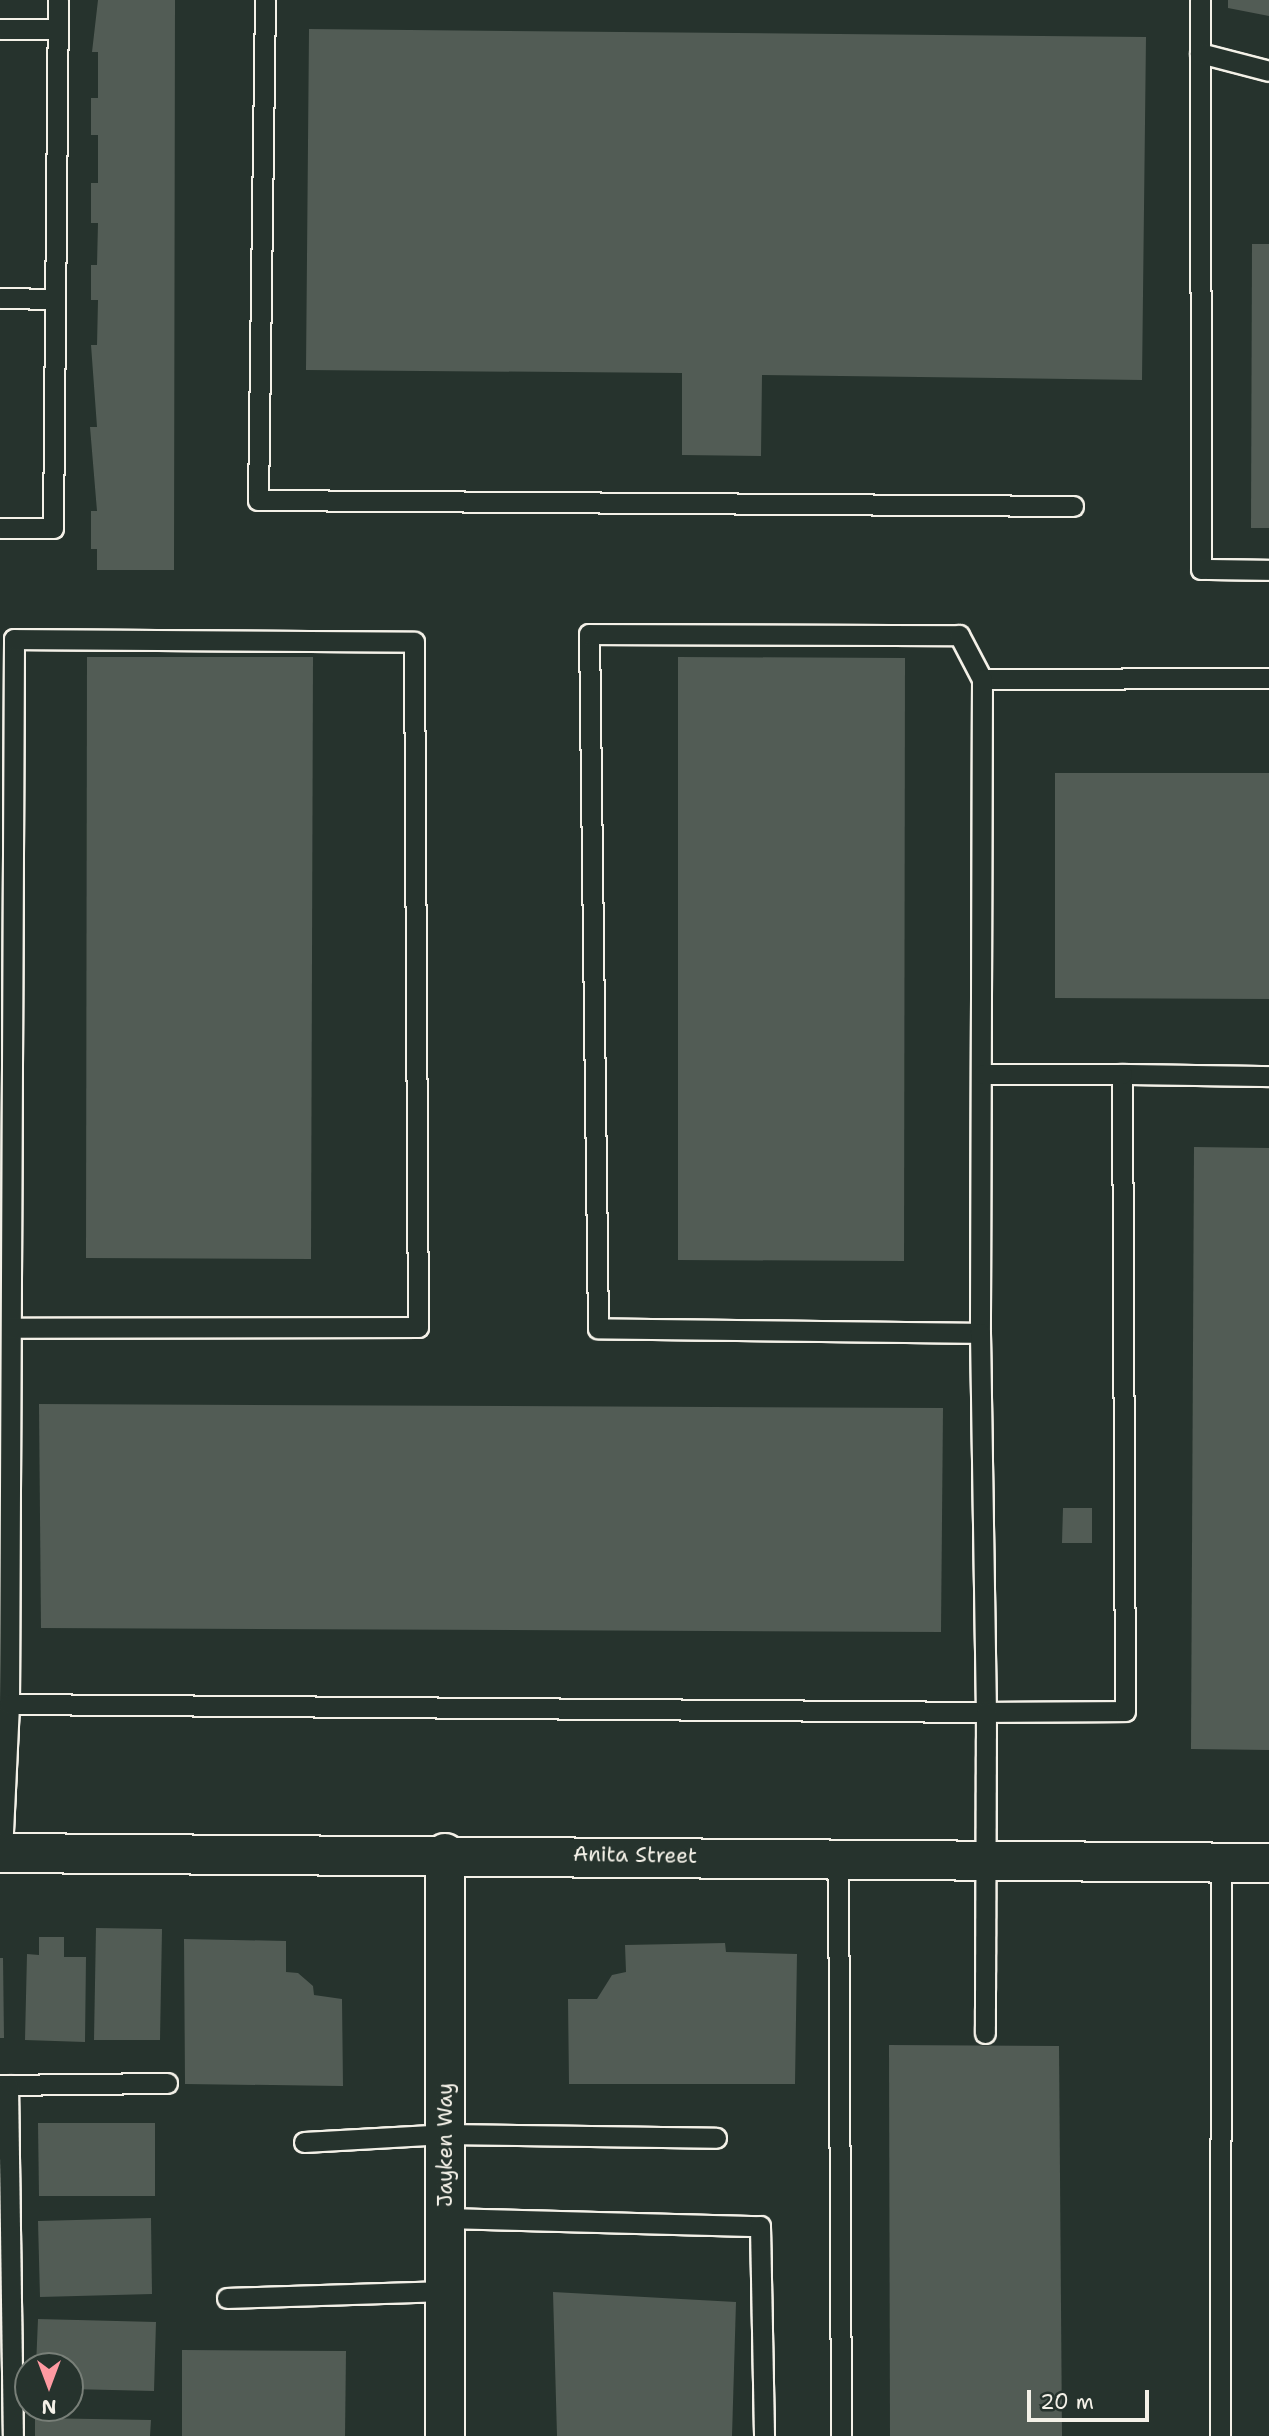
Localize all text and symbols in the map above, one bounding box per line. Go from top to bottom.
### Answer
street label: Anita Street [573,1841,697,1869]
street label: Jayken Way [432,2083,458,2207]
north arrow [14,2352,84,2422]
scale bar [1031,2376,1154,2420]
text: 20 m [1040,2388,1094,2416]
text: N [41,2394,57,2419]

